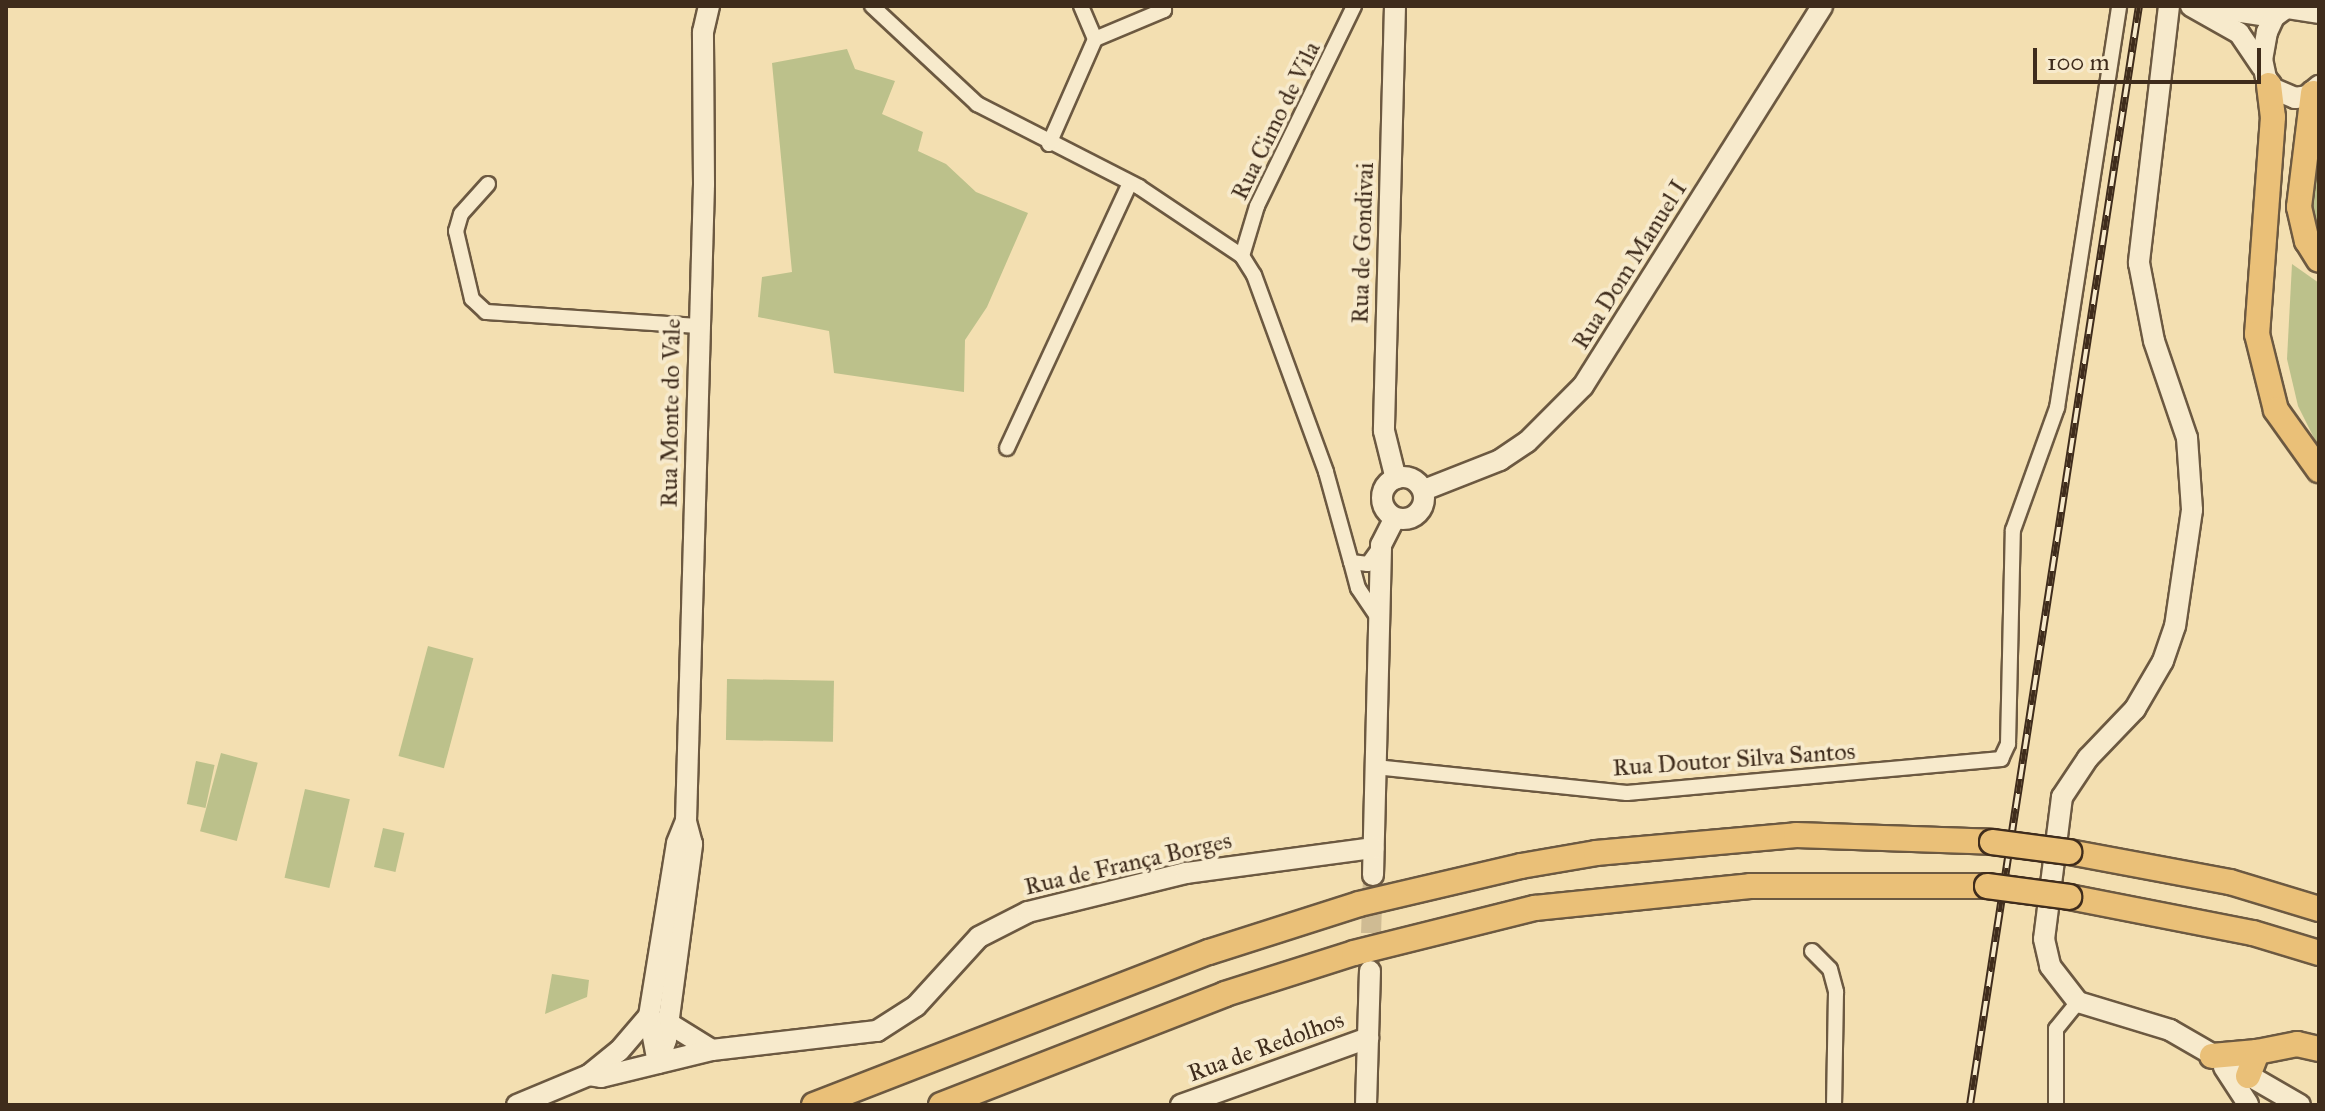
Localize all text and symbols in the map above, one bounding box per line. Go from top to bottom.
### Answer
scale bar [2037,32,2265,82]
street label: Rua Cimo de Vila [1225,37,1327,205]
text: 100 m [2047,47,2110,77]
street label: Rua de Gondivai [1346,162,1380,324]
street label: Rua Dom Manuel I [1566,175,1694,355]
street label: Rua Monte do Vale [655,318,687,508]
street label: Rua Doutor Silva Santos [1612,737,1856,783]
street label: Rua de França Borges [1022,826,1234,902]
street label: Rua de Redolhos [1184,1005,1348,1089]

